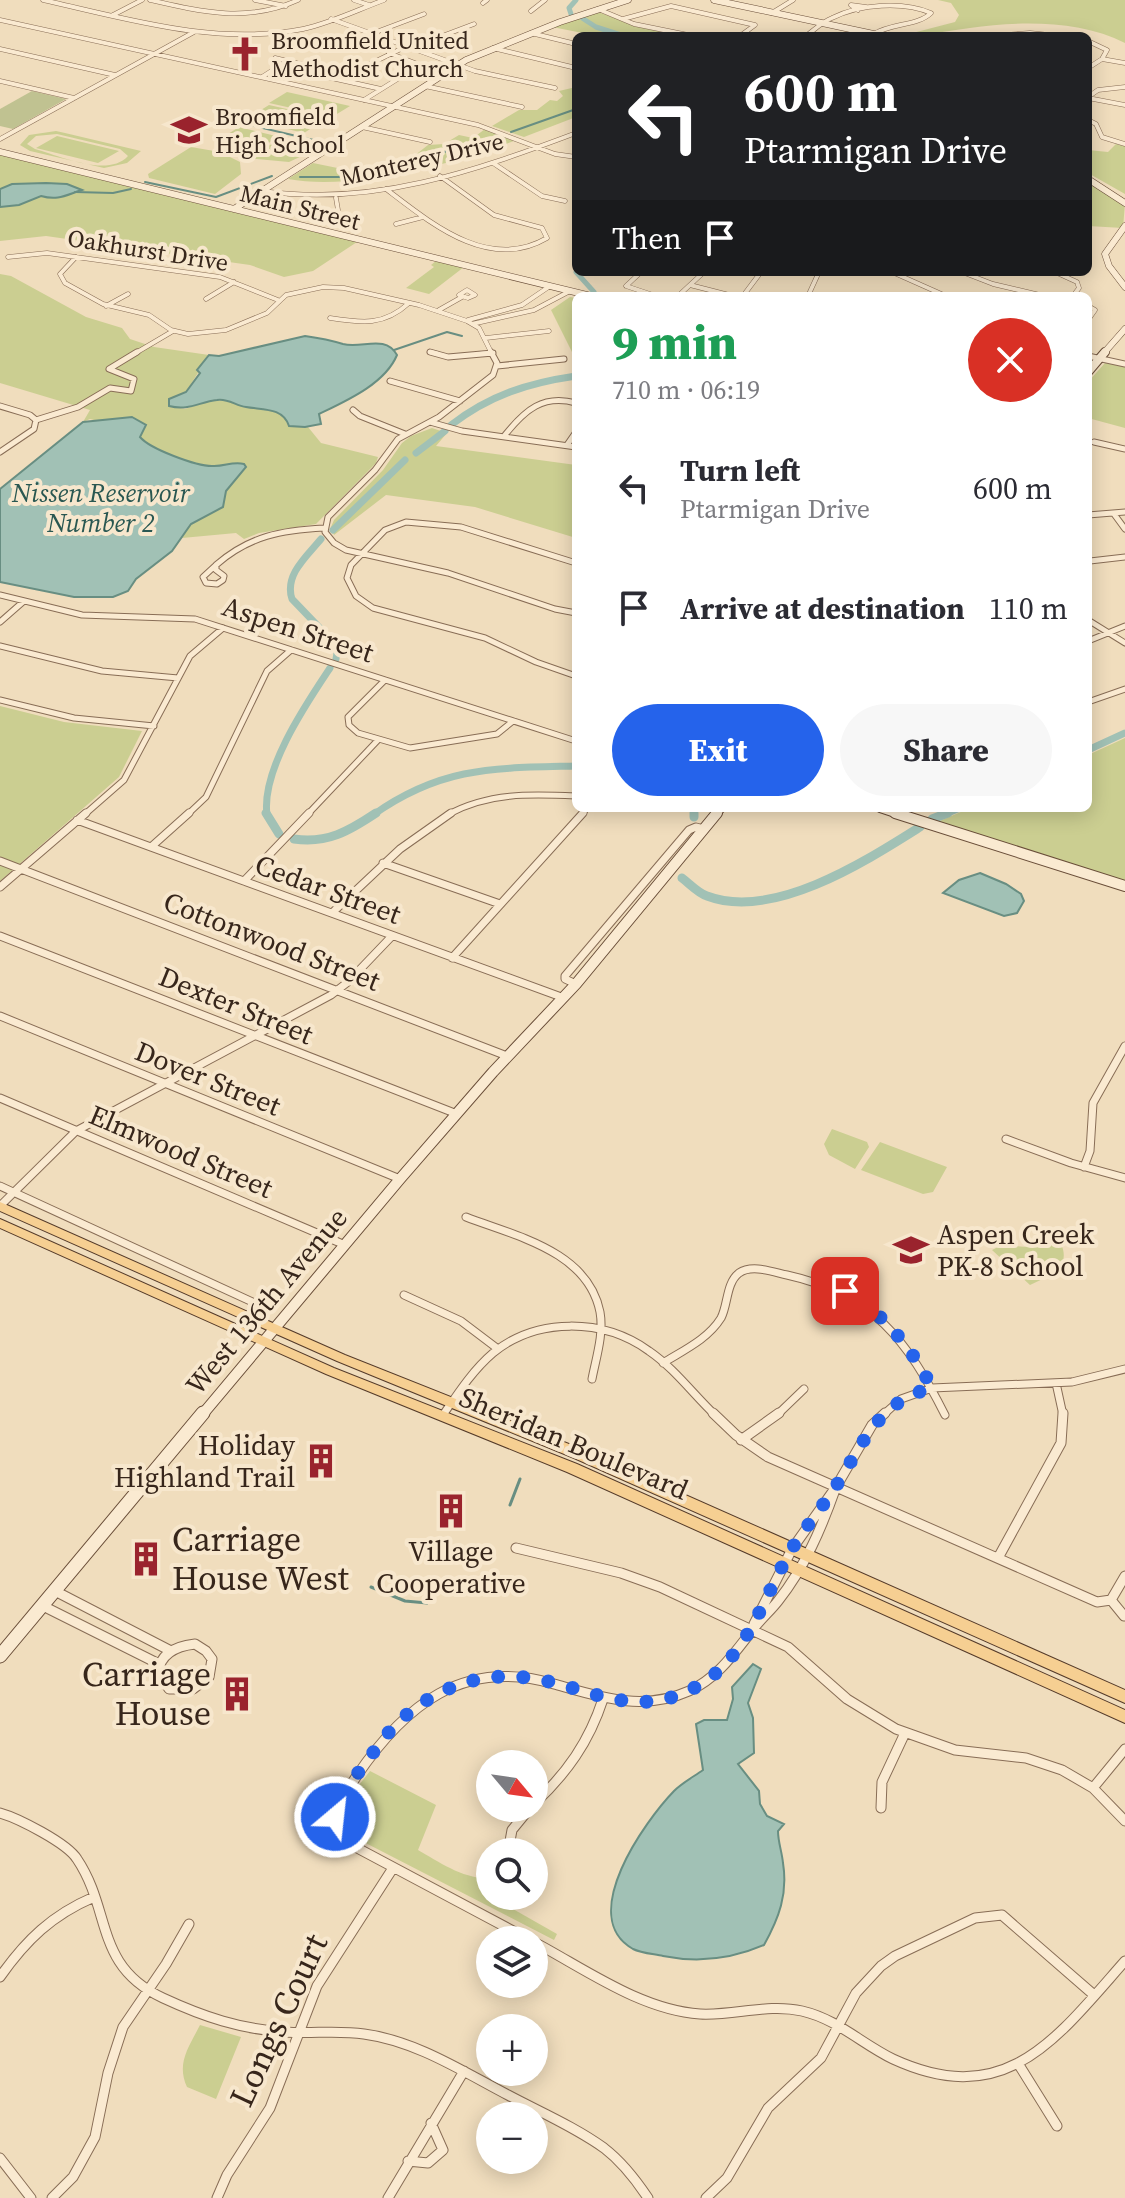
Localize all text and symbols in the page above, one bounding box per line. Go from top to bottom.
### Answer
place label: Broomfield United Methodist Church [271,24,469,85]
church icon: Broomfield United Methodist Church [226,35,264,73]
text: 600 m [744,53,898,130]
icon: left [612,64,716,168]
place label: Broomfield High School [215,100,345,161]
school or university icon: Broomfield High School [170,111,208,149]
street label: Monterey Drive [337,124,507,194]
text: Ptarmigan Drive [744,126,1007,175]
street label: Main Street [236,176,364,238]
icon: arrive [698,216,742,260]
text: Then [612,218,682,259]
street label: Oakhurst Drive [65,221,231,279]
text: 9 min [612,309,737,375]
button: close [968,318,1052,402]
text: 710 m · 06:19 [612,372,760,408]
text: Turn left [680,450,800,491]
icon: left [612,466,656,510]
text: 600 m [973,468,1052,509]
water label: Nissen Reservoir Number 2 [11,475,190,541]
text: Ptarmigan Drive [680,491,870,527]
icon: arrive [612,586,656,630]
street label: Aspen Street [217,587,379,672]
text: Arrive at destination [680,588,965,629]
text: 110 m [989,588,1068,629]
button: Exit [612,704,824,796]
button: Share [840,704,1052,796]
street label: Cedar Street [250,845,407,933]
street label: Cottonwood Street [158,882,387,1000]
street label: Dexter Street [153,957,320,1053]
street label: Dover Street [130,1032,287,1125]
street label: Elmwood Street [83,1095,279,1207]
street label: West 136th Avenue [176,1199,356,1403]
place label: Aspen Creek PK-8 School [937,1215,1095,1285]
school or university icon: Aspen Creek PK-8 School [892,1231,930,1269]
pin [811,1257,879,1325]
icon: arrive [823,1269,867,1313]
street label: Sheridan Boulevard [454,1378,694,1508]
place label: Holiday Highland Trail [114,1426,296,1496]
building icon: Holiday Highland Trail [302,1442,340,1480]
building icon: Village Cooperative [432,1492,470,1530]
place label: Carriage House West [172,1516,349,1601]
place label: Village Cooperative [376,1532,526,1602]
building icon: Carriage House West [127,1540,165,1578]
place label: Carriage House [82,1651,211,1736]
building icon: Carriage House [218,1675,256,1713]
north arrow [476,1750,548,1822]
map controls [476,1750,548,2174]
position arrow [293,1775,377,1859]
button: search [476,1838,548,1910]
street label: Longs Court [218,1926,338,2114]
button: layers [476,1926,548,1998]
button: + [476,2014,548,2086]
button: − [476,2102,548,2174]

